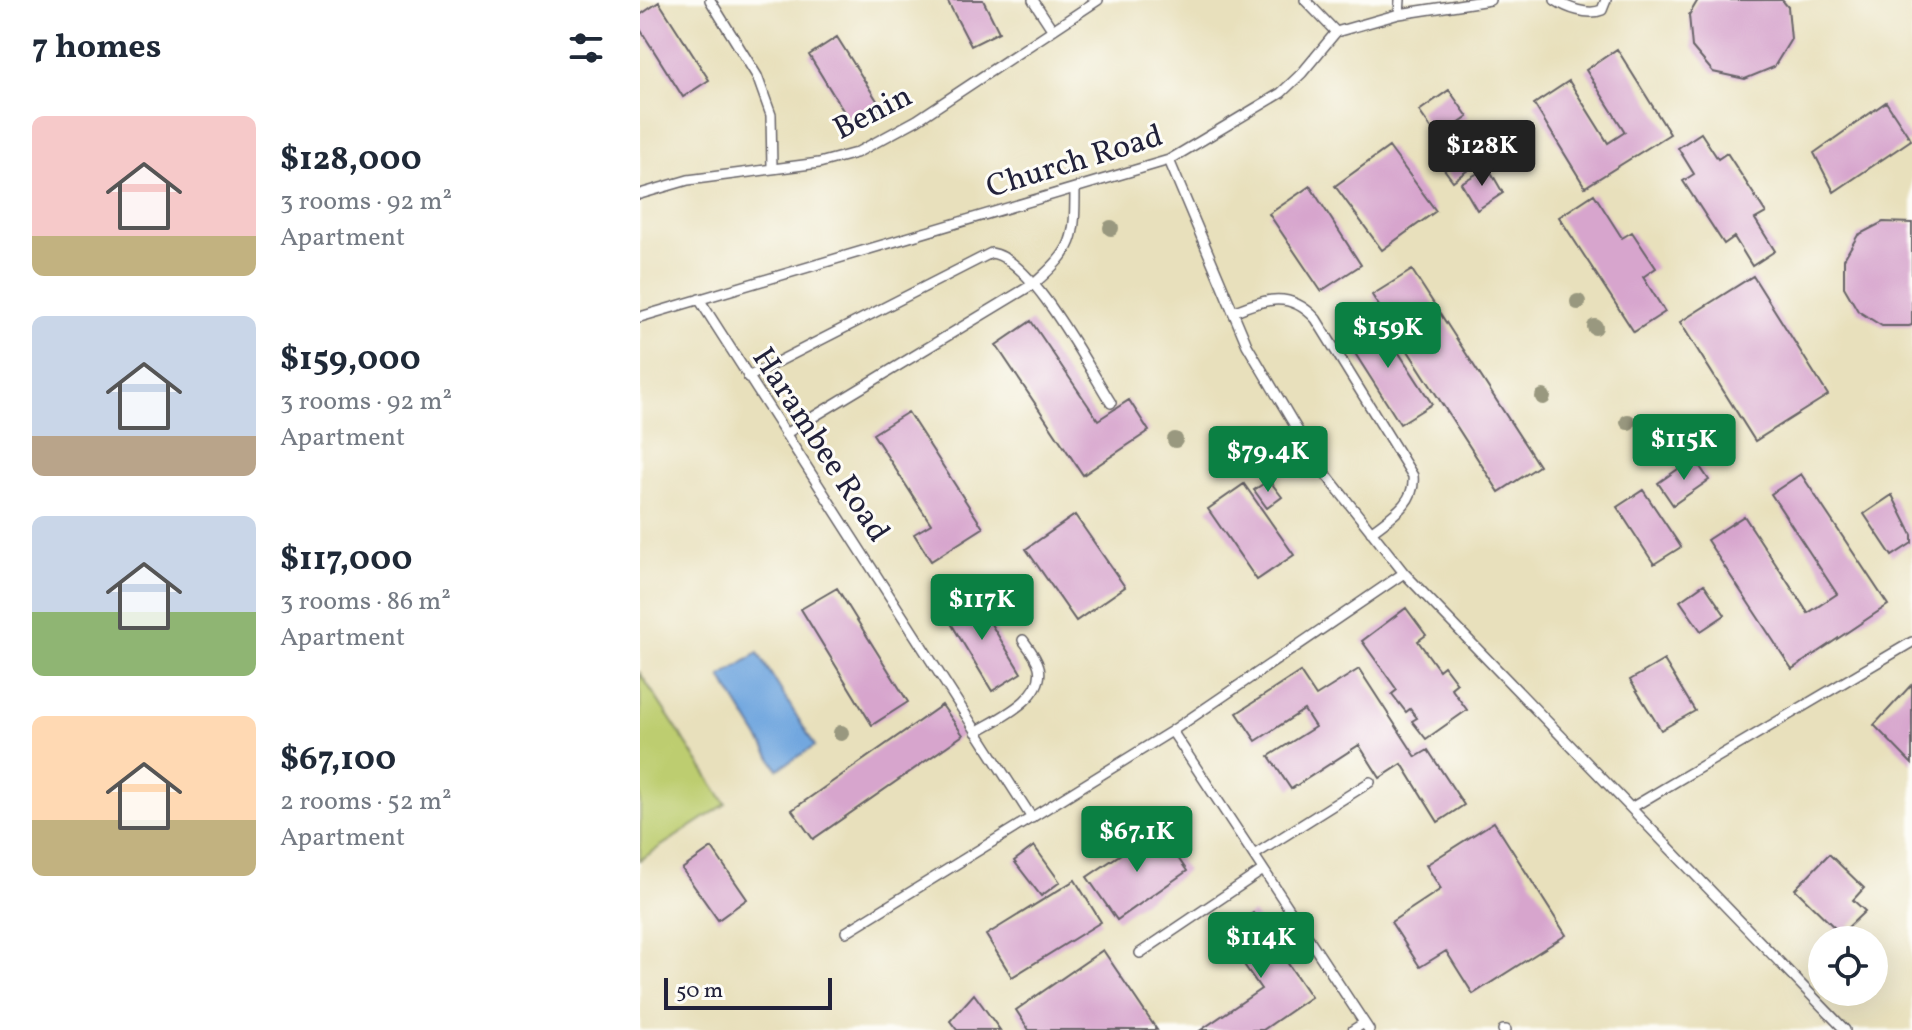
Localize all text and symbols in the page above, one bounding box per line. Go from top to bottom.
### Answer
text: 7 homes [32,25,161,72]
icon: filters [564,26,608,70]
street label: Benin [826,75,920,152]
street label: Church Road [981,115,1169,211]
pin: $128K [1426,120,1538,188]
text: $128K [1446,128,1518,164]
text: $128,000 [280,137,422,184]
icon: home [96,148,192,244]
text: 3 rooms · 92 m² [280,184,452,220]
text: Apartment [280,220,405,256]
pin: $159K [1332,302,1444,370]
text: $159K [1353,310,1423,346]
text: $159,000 [280,337,421,384]
street label: Harambee Road [740,340,899,552]
icon: home [96,348,192,444]
text: 3 rooms · 92 m² [280,384,452,420]
pin: $115K [1628,414,1740,482]
text: Apartment [280,420,405,456]
text: $115K [1651,422,1717,458]
pin: $79.4K [1203,426,1333,494]
text: $79.4K [1227,434,1309,470]
text: $117,000 [280,537,412,584]
icon: home [96,548,192,644]
pin: $117K [926,574,1038,642]
text: $117K [949,582,1015,618]
text: 3 rooms · 86 m² [280,584,451,620]
text: Apartment [280,620,405,656]
text: $67,100 [280,737,396,784]
icon: home [96,748,192,844]
text: 2 rooms · 52 m² [280,784,452,820]
pin: $67.1K [1072,806,1202,874]
text: $67.1K [1099,814,1175,850]
text: Apartment [280,820,405,856]
pin: $114K [1205,912,1317,980]
text: $114K [1226,920,1296,956]
map controls [1808,926,1888,1006]
button: locate [1808,926,1888,1006]
scale bar [664,974,832,1010]
text: 50 m [676,976,723,1007]

